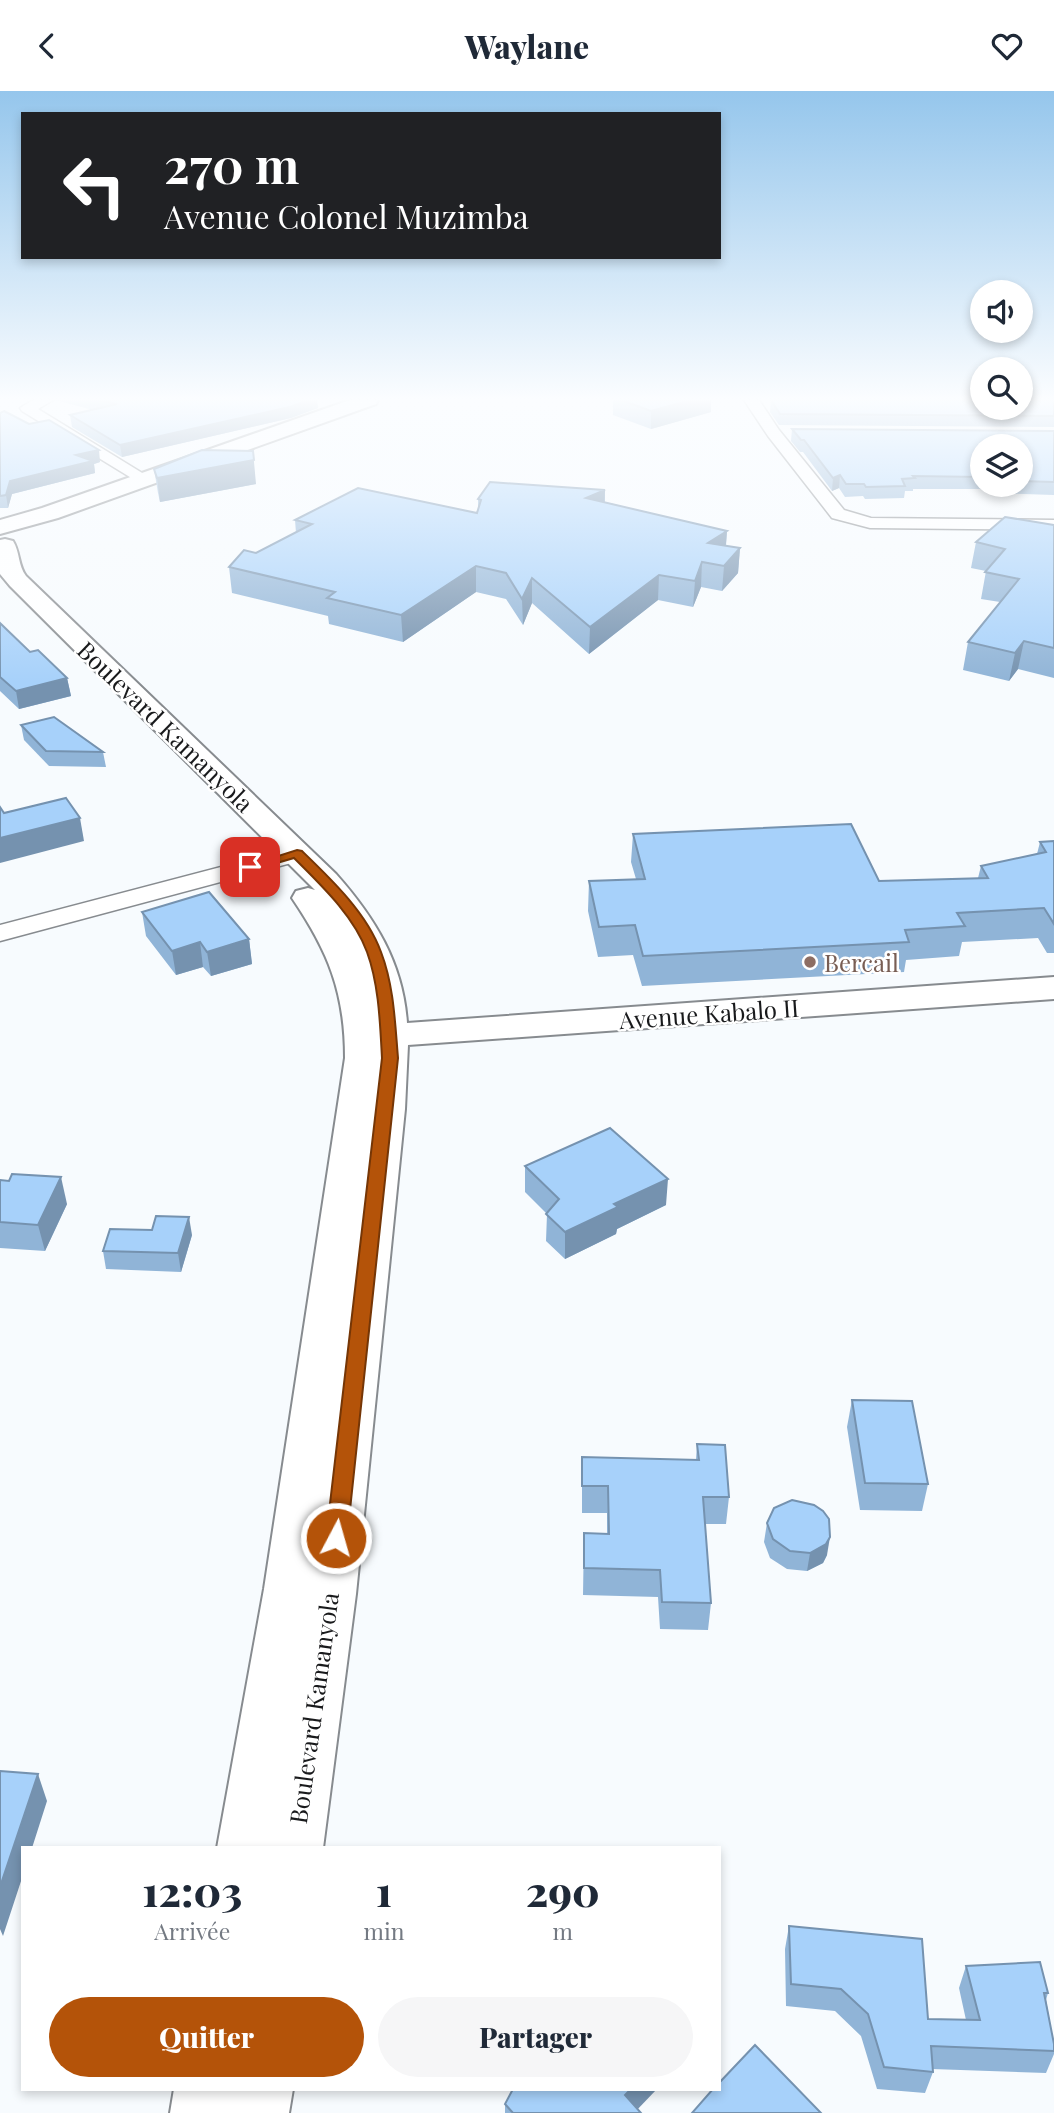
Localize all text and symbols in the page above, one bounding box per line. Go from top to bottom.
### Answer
text: Waylane [465,24,589,67]
icon: back [28,27,66,65]
icon: heart [988,27,1026,65]
text: 270 m [164,131,299,196]
icon: left [49,140,140,231]
text: Avenue Colonel Muzimba [164,194,529,237]
map controls [970,280,1033,497]
button: sound [970,280,1033,343]
button: search [970,357,1033,420]
button: layers [970,434,1033,497]
street label: Boulevard Kamanyola [71,634,261,818]
pin [220,837,280,897]
icon: arrive [231,848,269,886]
place label: Bercail [824,946,899,978]
marker: Bercail [802,954,818,970]
street label: Avenue Kabalo II [617,991,800,1035]
position arrow [299,1501,373,1575]
street label: Boulevard Kamanyola [281,1590,345,1826]
text: 12:03 [142,1862,242,1918]
text: 1 [376,1862,392,1918]
text: 290 [526,1862,600,1918]
text: Arrivée [154,1915,230,1946]
text: min [364,1915,404,1946]
text: m [553,1915,573,1946]
button: Quitter [49,1997,364,2077]
button: Partager [378,1997,693,2077]

